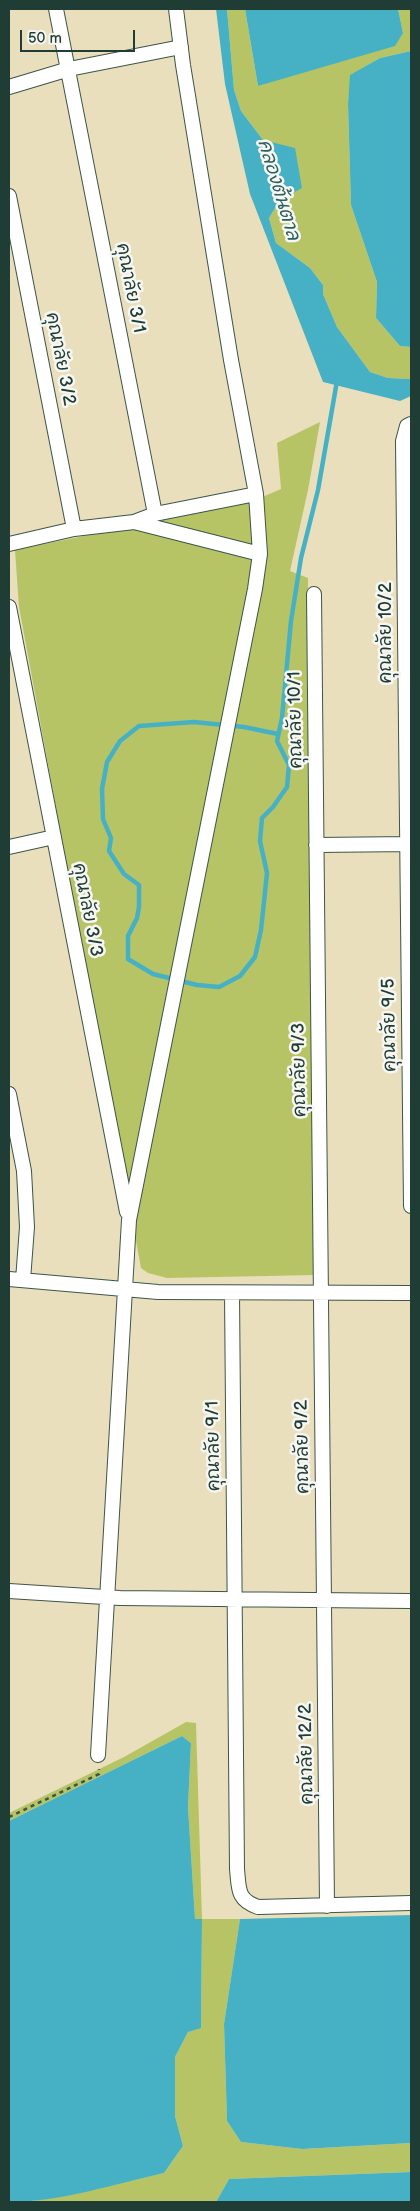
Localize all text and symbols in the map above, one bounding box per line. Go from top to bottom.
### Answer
scale bar [22,20,138,52]
text: 50 m [28,29,62,48]
water label: คลองต้นตาล [252,137,304,243]
street label: คุณาลัย 3/1 [111,241,149,335]
street label: คุณาลัย 3/2 [40,311,80,407]
street label: คุณาลัย 10/2 [375,582,397,684]
street label: คุณาลัย 10/1 [284,671,308,769]
street label: คุณาลัย 3/3 [67,861,107,959]
street label: คุณาลัย 9/5 [378,978,402,1072]
street label: คุณาลัย 9/3 [288,1023,312,1117]
street label: คุณาลัย 9/2 [291,1400,315,1494]
street label: คุณาลัย 9/1 [202,1401,226,1491]
street label: คุณาลัย 12/2 [295,1703,319,1805]

